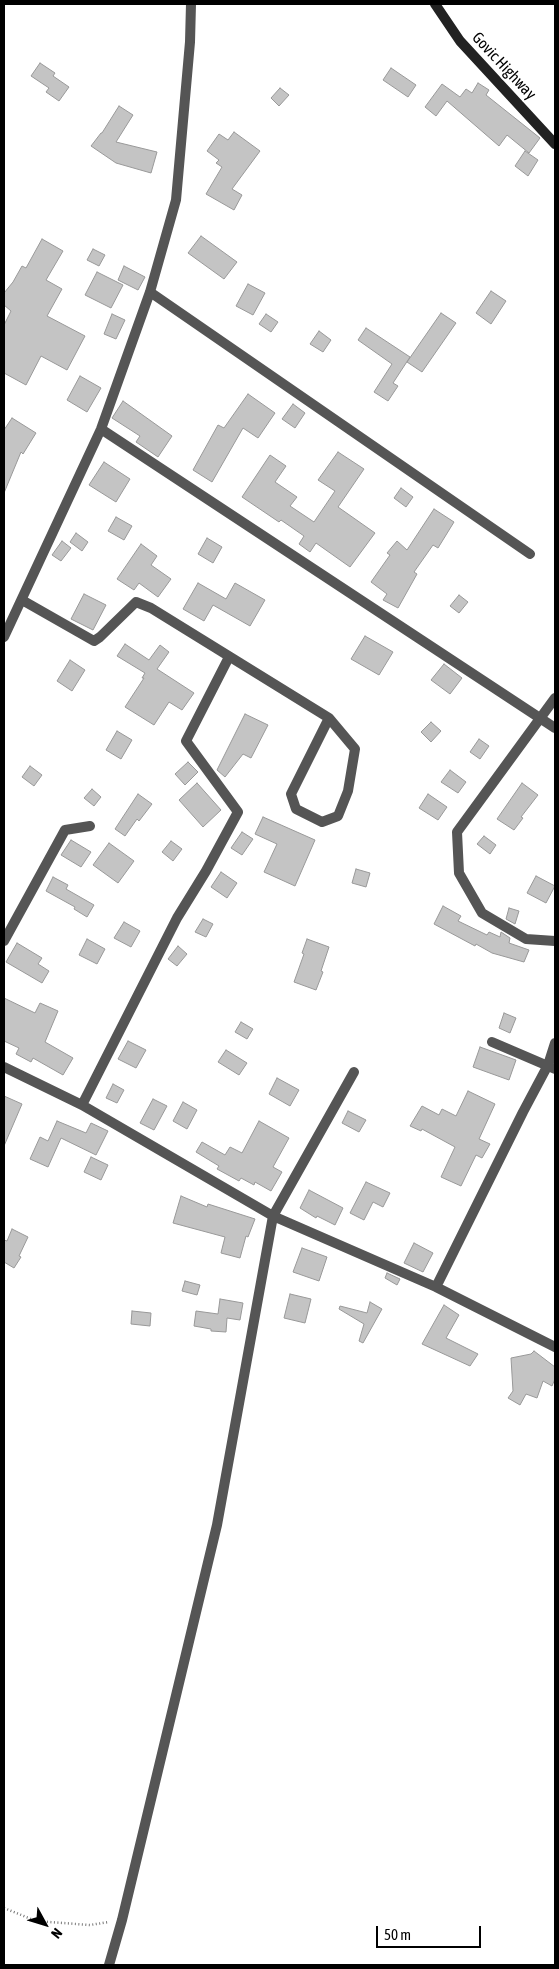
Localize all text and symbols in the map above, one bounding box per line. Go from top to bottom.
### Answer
street label: Govic Highway [468,28,540,104]
north arrow [20,1899,70,1949]
scale bar [379,1916,484,1948]
text: N [48,1925,65,1942]
text: 50 m [384,1926,411,1943]

